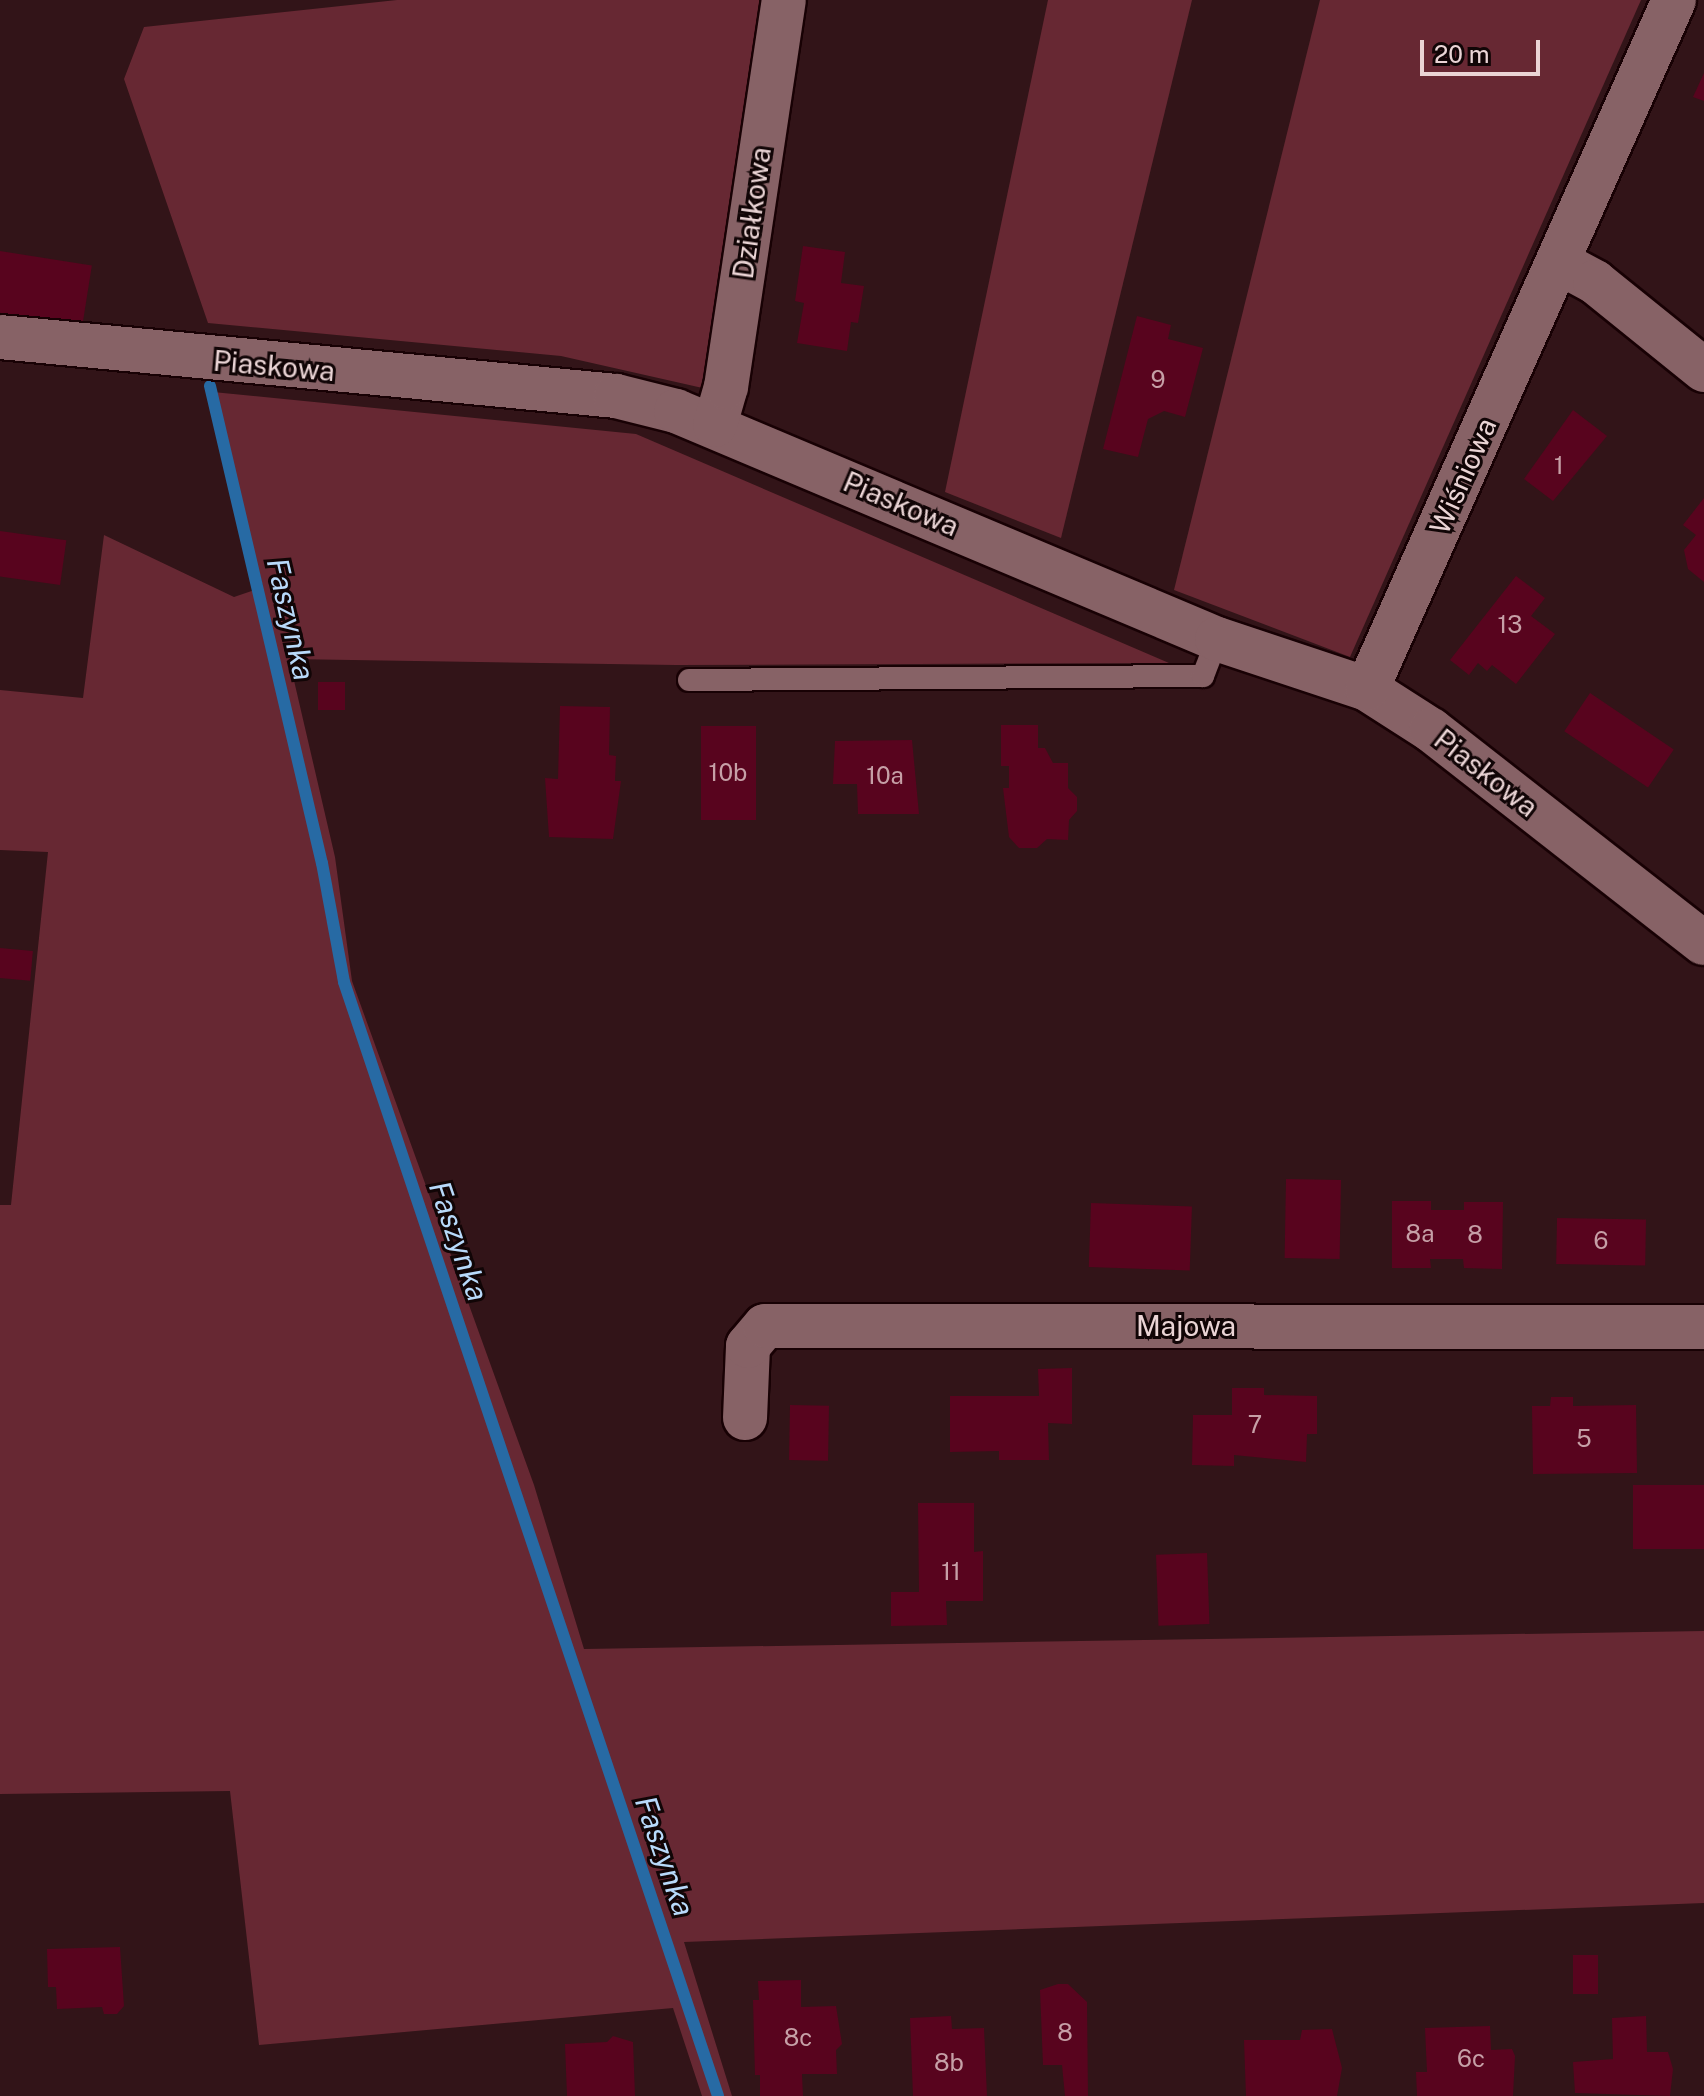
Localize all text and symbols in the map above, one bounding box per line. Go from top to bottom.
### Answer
scale bar [1424,24,1544,74]
text: 20 m [1434,40,1490,68]
street label: Działkowa [726,145,778,281]
street label: Piaskowa [212,344,336,388]
house number: 9 [1151,366,1165,394]
street label: Wiśniowa [1423,413,1503,539]
house number: 1 [1554,452,1564,480]
street label: Piaskowa [838,465,964,543]
water label: Faszynka [259,554,323,684]
house number: 13 [1498,611,1522,639]
street label: Piaskowa [1428,722,1544,824]
house number: 10b [709,759,747,787]
house number: 10a [866,762,904,790]
water label: Faszynka [422,1176,496,1306]
house number: 8a [1406,1220,1434,1248]
house number: 8 [1467,1221,1483,1249]
house number: 6 [1594,1227,1608,1255]
street label: Majowa [1136,1309,1236,1343]
house number: 7 [1248,1411,1262,1439]
house number: 5 [1576,1425,1592,1453]
house number: 11 [941,1558,961,1586]
water label: Faszynka [628,1791,702,1921]
house number: 8 [1057,2019,1073,2047]
house number: 8c [784,2024,812,2052]
house number: 6c [1457,2045,1485,2073]
house number: 8b [934,2049,964,2077]

